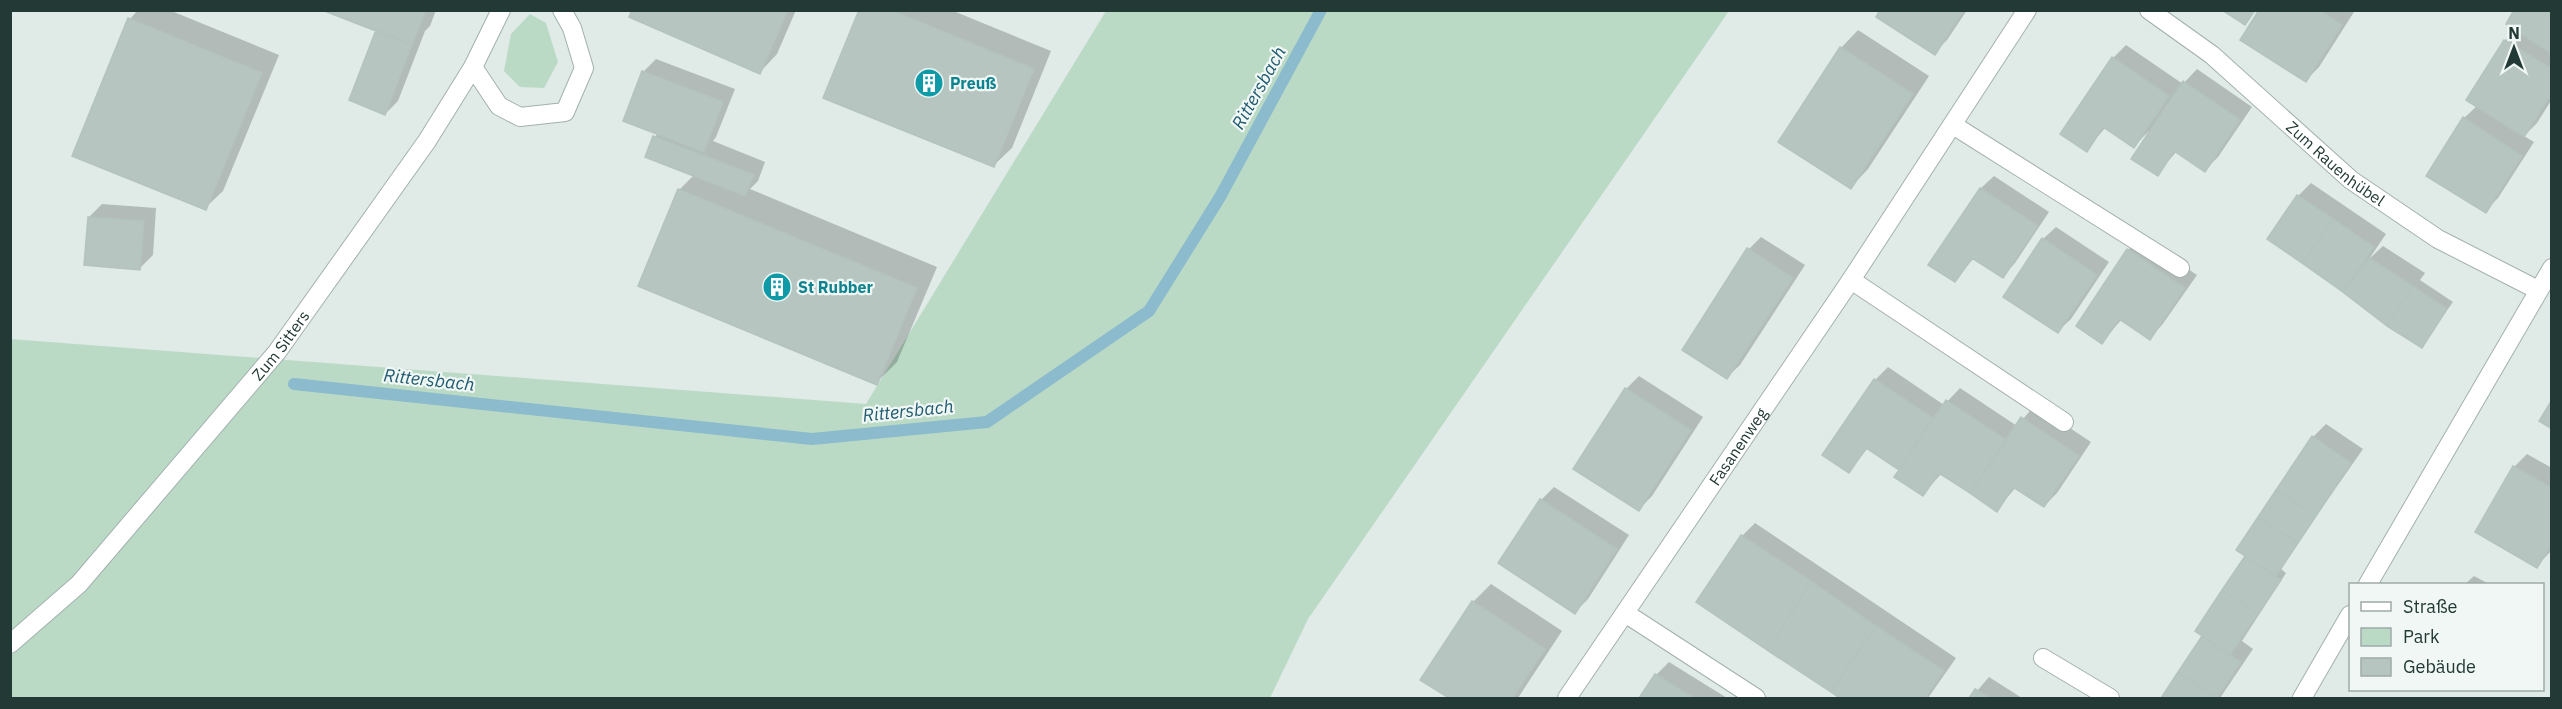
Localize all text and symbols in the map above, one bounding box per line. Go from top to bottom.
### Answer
north arrow [2484,18,2544,78]
text: N [2508,23,2520,43]
water label: Rittersbach [1226,42,1291,133]
building icon: Preuß [913,67,945,99]
place label: Preuß [950,73,996,93]
street label: Zum Rauenhübel [2282,117,2389,210]
building icon: St Rubber [761,271,793,303]
place label: St Rubber [798,277,874,297]
street label: Zum Sitters [247,306,314,384]
water label: Rittersbach [382,363,476,396]
water label: Rittersbach [861,394,955,427]
street label: Fasanenweg [1704,403,1772,489]
legend [2349,583,2544,691]
text: Straße [2403,595,2457,618]
text: Park [2403,625,2440,648]
text: Gebäude [2403,655,2476,678]

